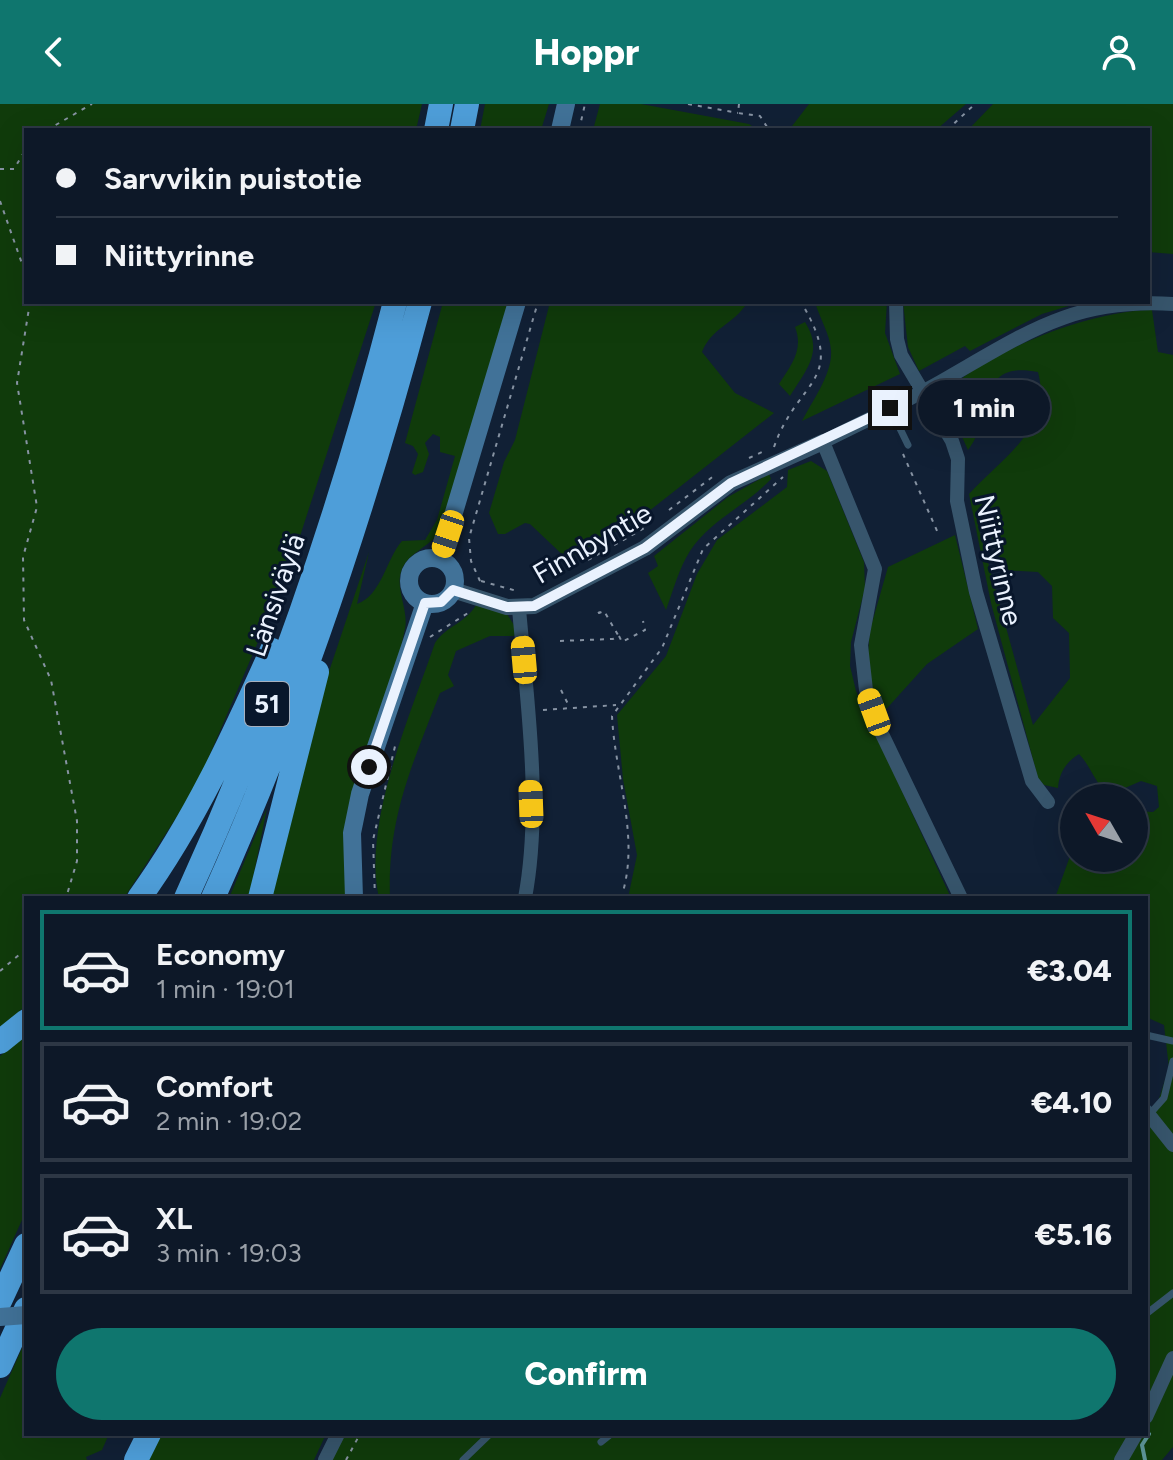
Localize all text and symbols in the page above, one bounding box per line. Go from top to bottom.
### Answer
icon: back [32,30,76,74]
icon: person [1097,30,1141,74]
text: Hoppr [534,31,639,74]
text: Sarvvikin puistotie [104,160,362,197]
text: Niittyrinne [104,237,254,274]
callout: 1 min [918,380,1050,436]
route end [872,390,908,426]
text: 1 min [953,392,1015,424]
street label: Niittyrinne [967,491,1031,629]
street label: Finnbyntie [526,495,658,591]
car [429,507,467,561]
street label: Länsiväylä [238,529,312,661]
car [510,635,538,685]
road number: 51 [245,682,289,726]
car [855,685,893,739]
route start [351,749,387,785]
car [518,780,544,828]
north arrow [1060,784,1148,872]
map controls [1060,784,1148,872]
icon: car [60,934,132,1006]
text: Economy [156,936,285,973]
text: €3.04 [1027,952,1112,989]
text: 1 min · 19:01 [156,973,295,1005]
icon: car [60,1066,132,1138]
text: Comfort [156,1068,274,1105]
text: €4.10 [1031,1084,1112,1121]
text: 2 min · 19:02 [156,1105,302,1137]
icon: car [60,1198,132,1270]
text: XL [156,1200,192,1237]
text: €5.16 [1035,1216,1112,1253]
text: 3 min · 19:03 [156,1237,302,1269]
button: Confirm [56,1328,1116,1420]

